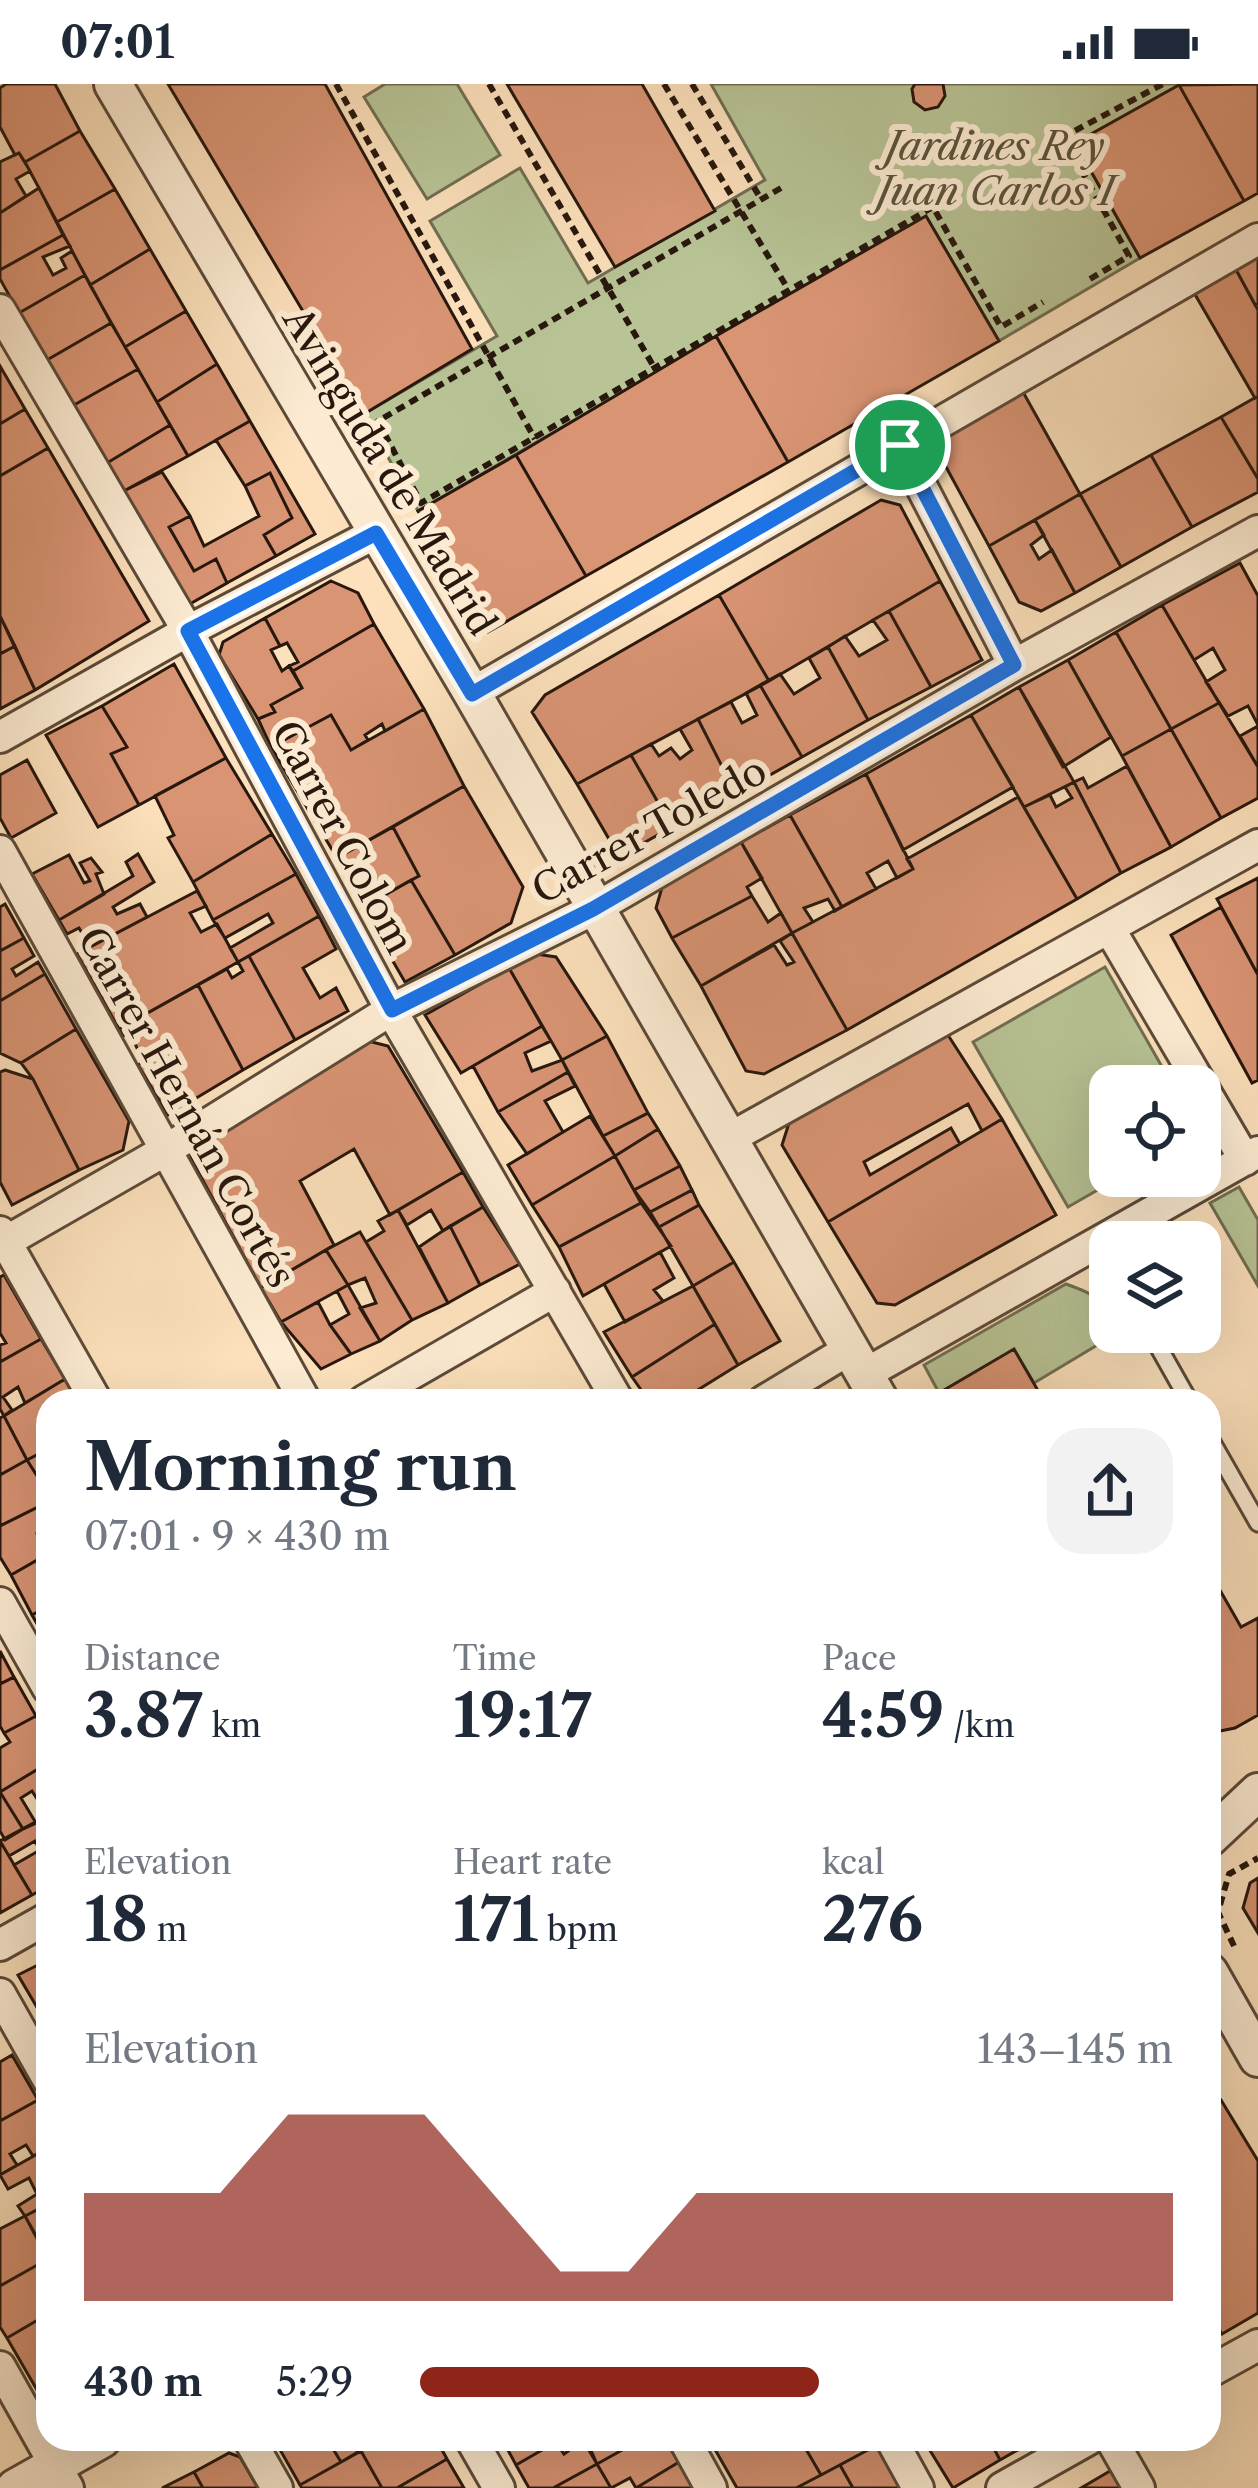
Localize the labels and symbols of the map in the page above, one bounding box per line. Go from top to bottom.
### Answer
park label: Jardines Rey Juan Carlos I [866,122,1120,215]
street label: Avinguda de Madrid [273,297,507,644]
pin [849,394,951,496]
street label: Carrer Colom [262,712,424,962]
street label: Carrer Toledo [524,746,774,914]
street label: Carrer Hernán Cortés [68,918,306,1296]

